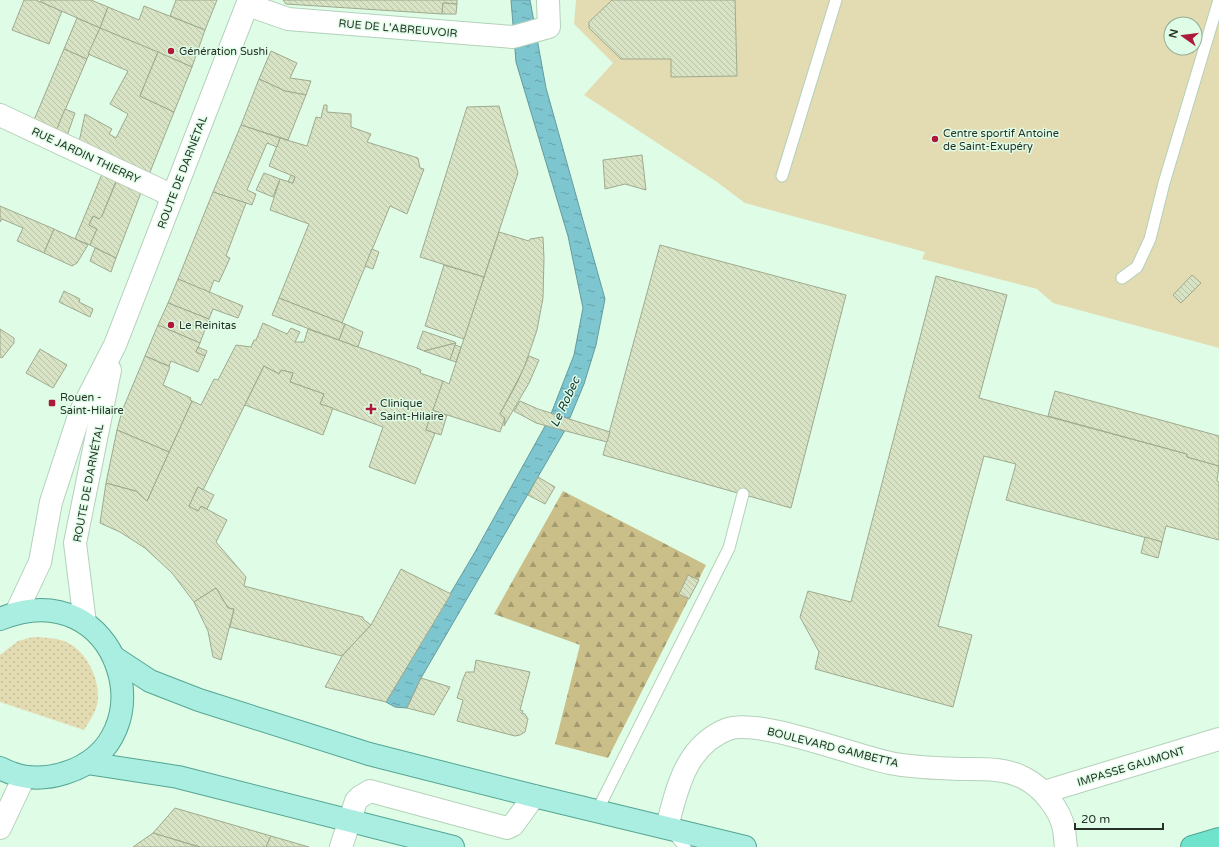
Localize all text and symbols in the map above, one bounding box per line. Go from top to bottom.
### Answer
north arrow [1163,16,1203,56]
street label: RUE DE L'ABREUVOIR [338,17,458,40]
text: N [1166,28,1181,40]
place label: Génération Sushi [179,45,268,58]
marker: Génération Sushi [166,46,176,56]
street label: ROUTE DE DARNÉTAL [154,113,210,231]
street label: RUE JARDIN THIERRY [29,125,142,186]
place label: Centre sportif Antoine de Saint-Exupéry [943,127,1059,153]
marker: Centre sportif Antoine de Saint-Exupéry [930,134,940,144]
place label: Le Reinitas [179,319,236,332]
marker: Le Reinitas [166,320,176,330]
water label: Le Robec [547,373,583,429]
place label: Rouen - Saint-Hilaire [60,391,124,417]
place label: Clinique Saint-Hilaire [380,397,444,423]
marker: Rouen - Saint-Hilaire [47,398,57,408]
marker: Clinique Saint-Hilaire [365,403,377,415]
street label: ROUTE DE DARNÉTAL [70,422,106,543]
street label: BOULEVARD GAMBETTA [766,725,900,770]
street label: IMPASSE GAUMONT [1076,744,1187,789]
scale bar [1075,805,1163,831]
text: 20 m [1081,812,1110,826]

